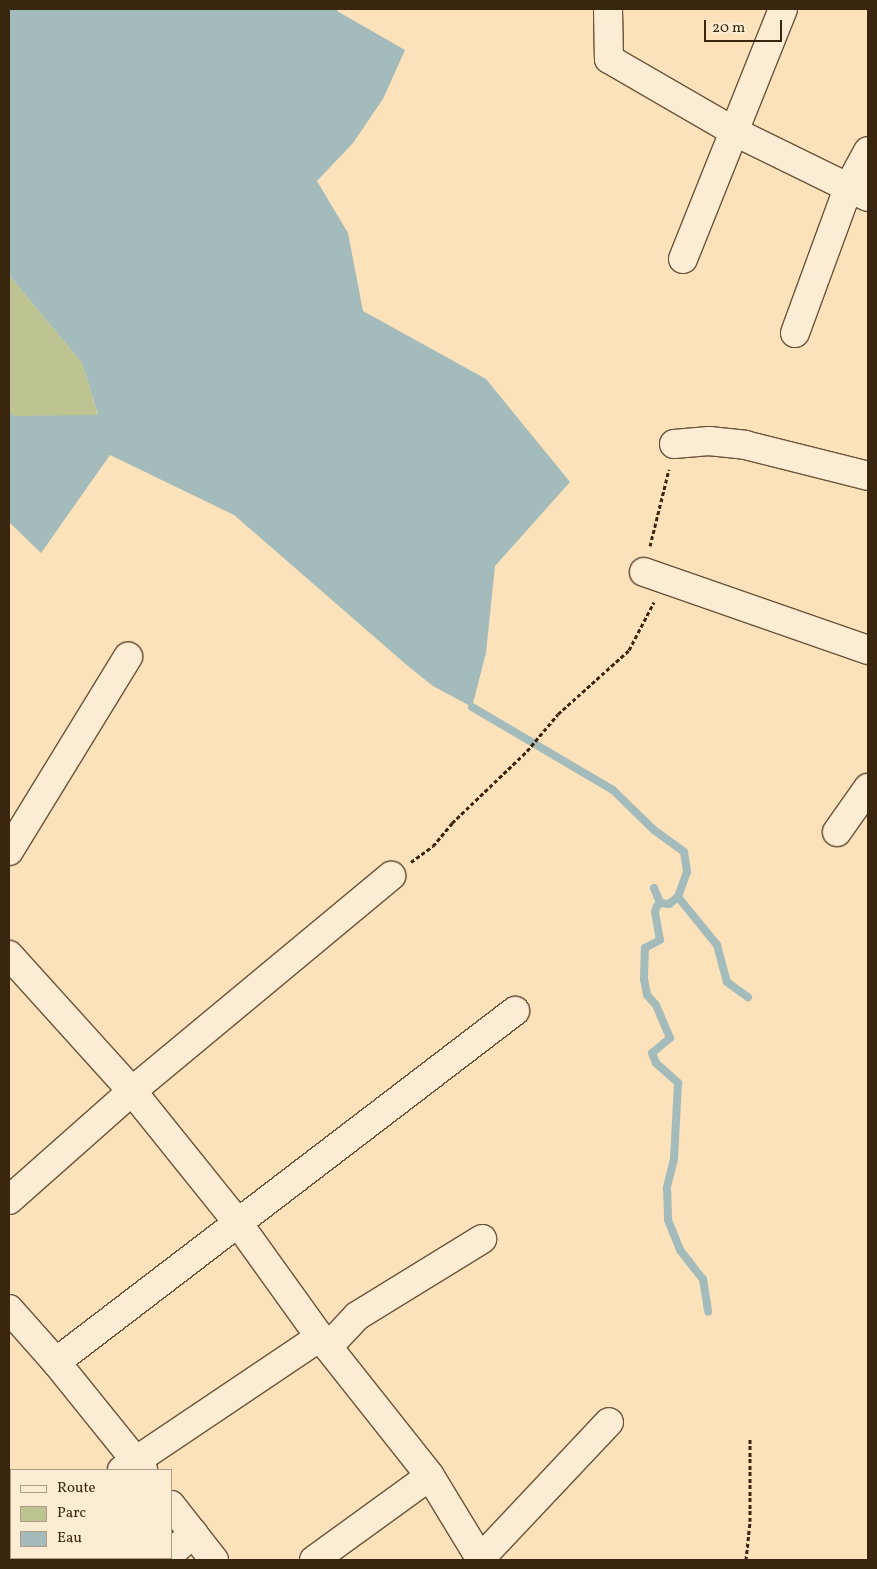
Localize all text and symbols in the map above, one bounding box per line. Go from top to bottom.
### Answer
scale bar [707,10,784,42]
text: 20 m [712,18,745,39]
legend [10,1469,172,1559]
text: Route [57,1478,96,1499]
text: Parc [57,1503,86,1524]
text: Eau [57,1528,82,1549]

